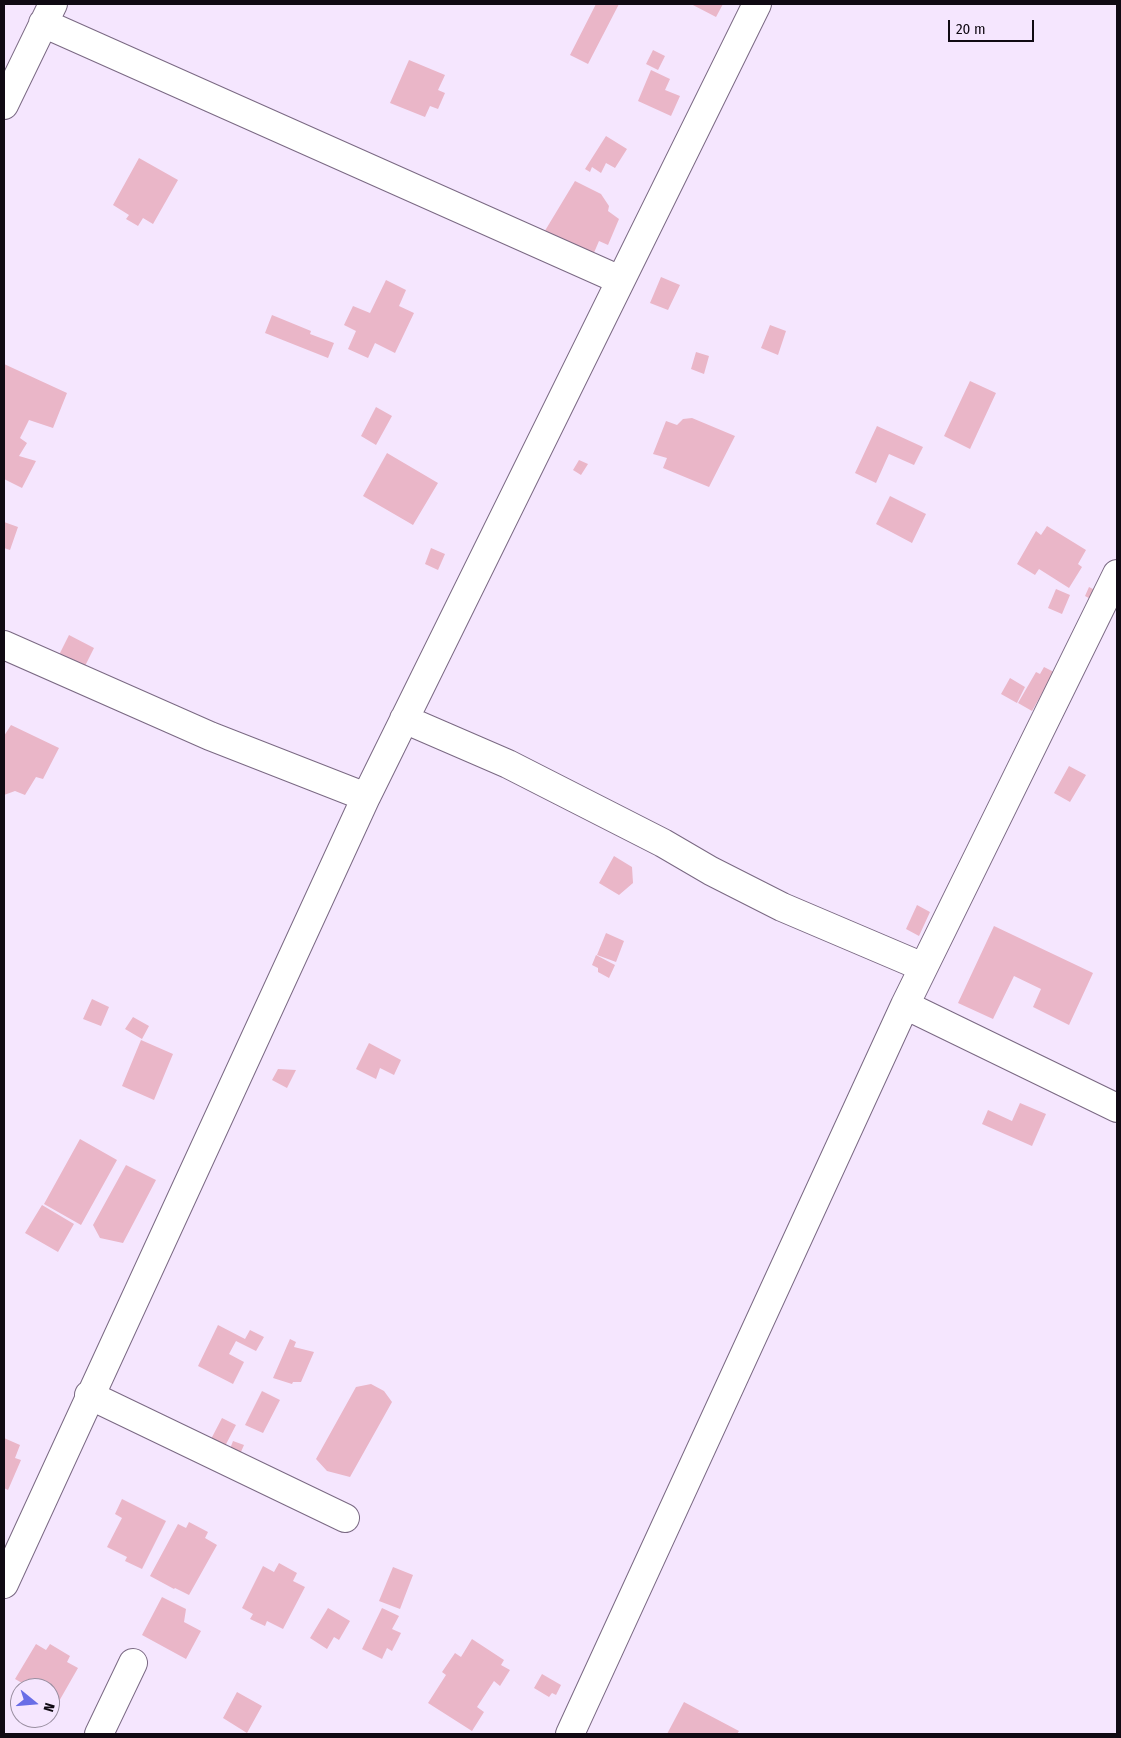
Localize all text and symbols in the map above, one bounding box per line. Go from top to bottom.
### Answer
scale bar [951,10,1037,42]
text: 20 m [956,20,986,38]
north arrow [10,1678,60,1728]
text: N [40,1701,58,1714]

